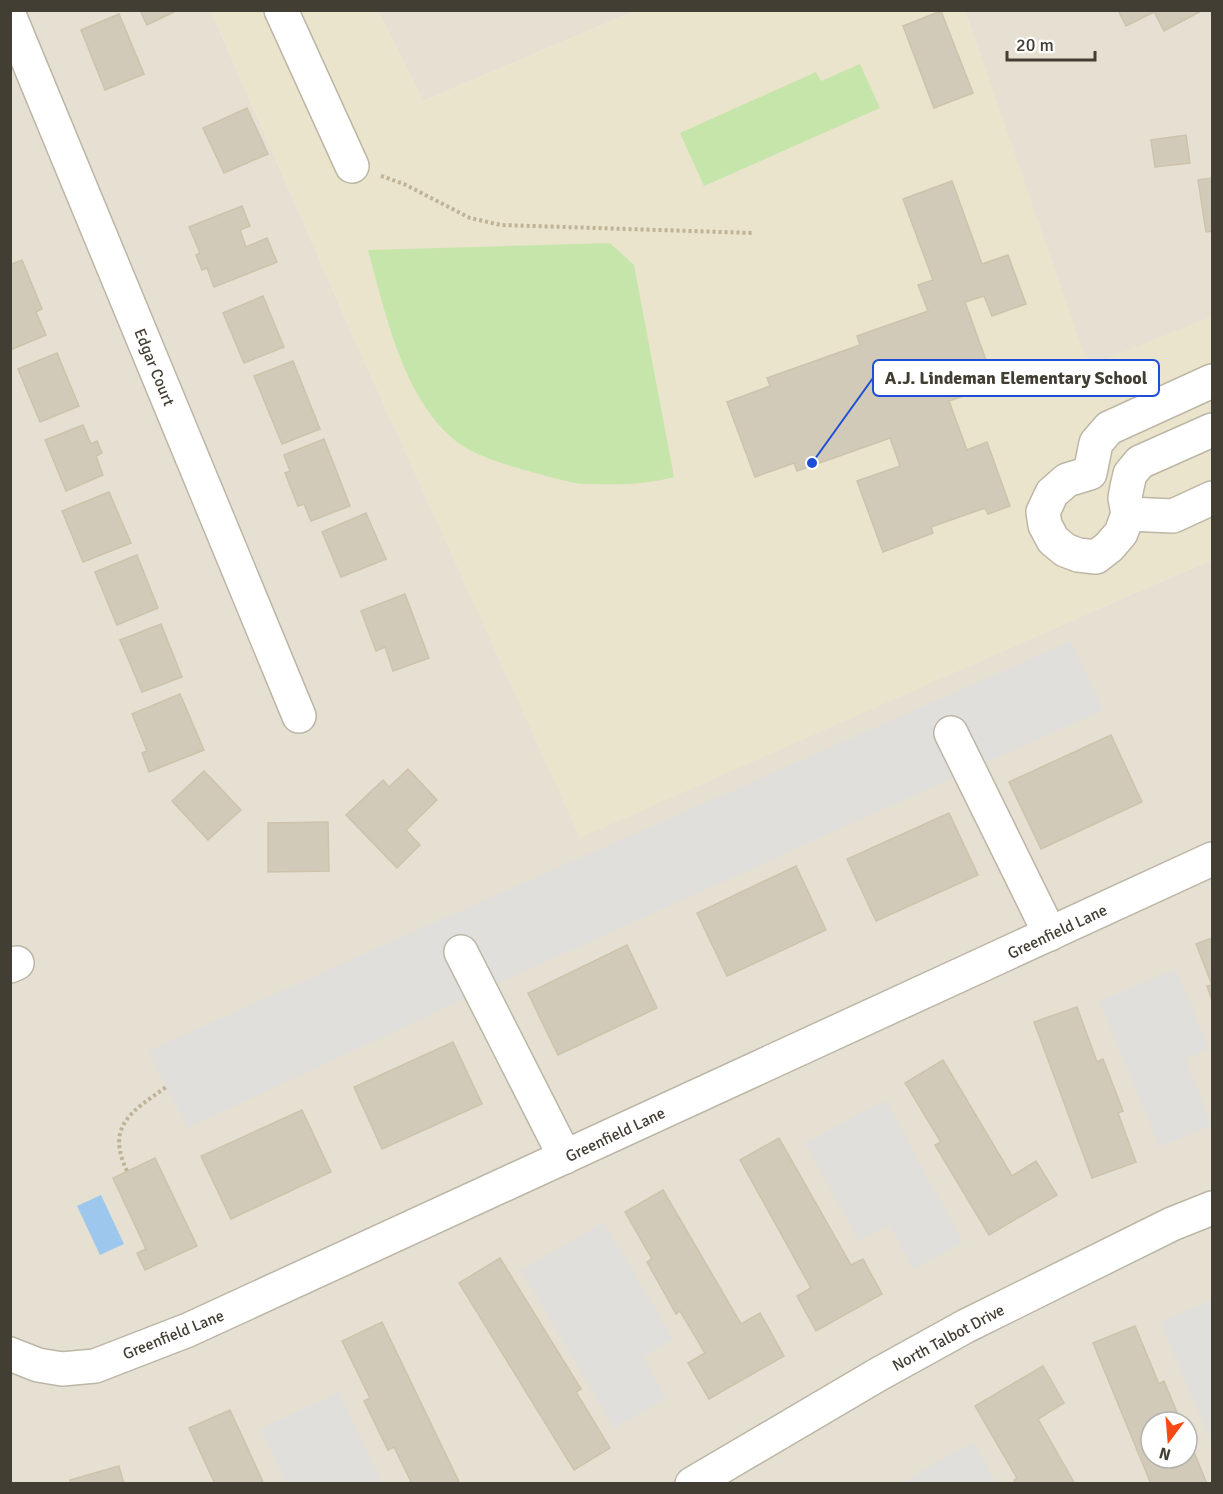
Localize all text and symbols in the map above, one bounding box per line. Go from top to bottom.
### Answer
scale bar [1007,24,1096,62]
text: 20 m [1016,34,1054,56]
street label: Edgar Court [129,326,179,409]
callout: A.J. Lindeman Elementary School [873,360,1159,396]
text: A.J. Lindeman Elementary School [885,367,1148,389]
street label: Greenfield Lane [1004,900,1110,964]
street label: Greenfield Lane [562,1103,668,1167]
street label: North Talbot Drive [889,1300,1008,1376]
street label: Greenfield Lane [120,1306,227,1364]
north arrow [1139,1410,1199,1470]
text: N [1157,1442,1173,1465]

